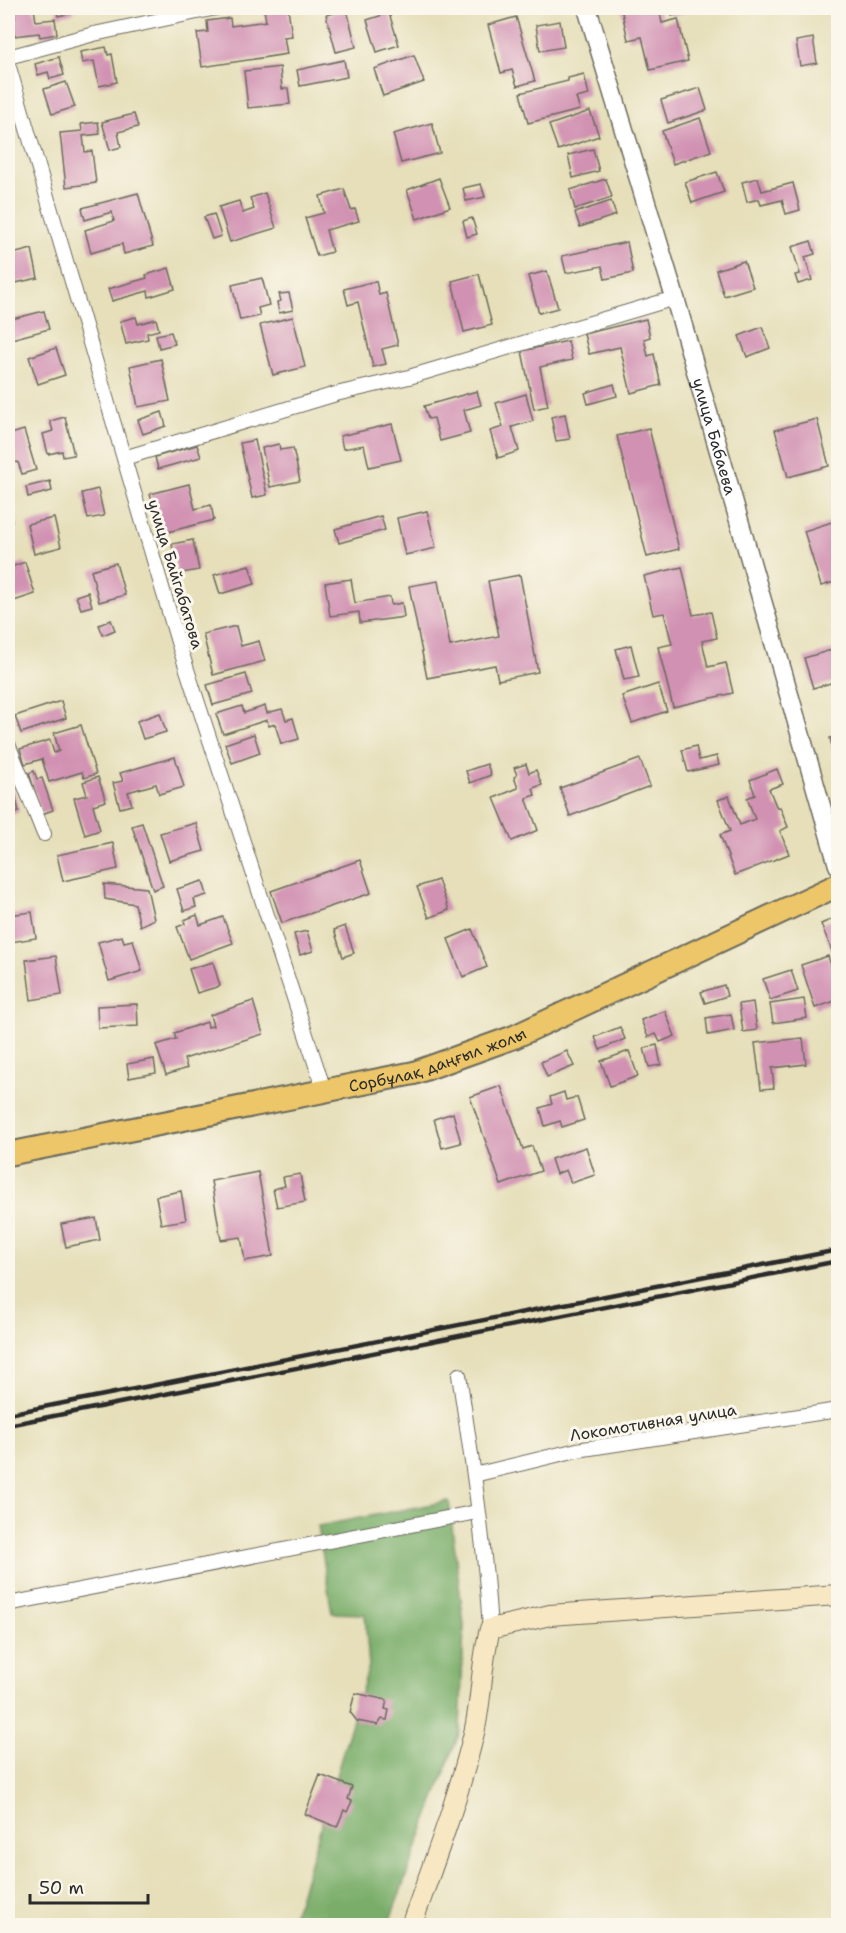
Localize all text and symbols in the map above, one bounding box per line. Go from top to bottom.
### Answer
street label: улица Бабаева [687,375,741,498]
street label: улица Байгабатова [143,497,208,651]
street label: Сорбұлақ даңғыл жолы [347,1023,530,1097]
street label: Локомотивная улица [568,1399,738,1446]
scale bar [30,1867,148,1905]
text: 50 m [39,1876,84,1900]

